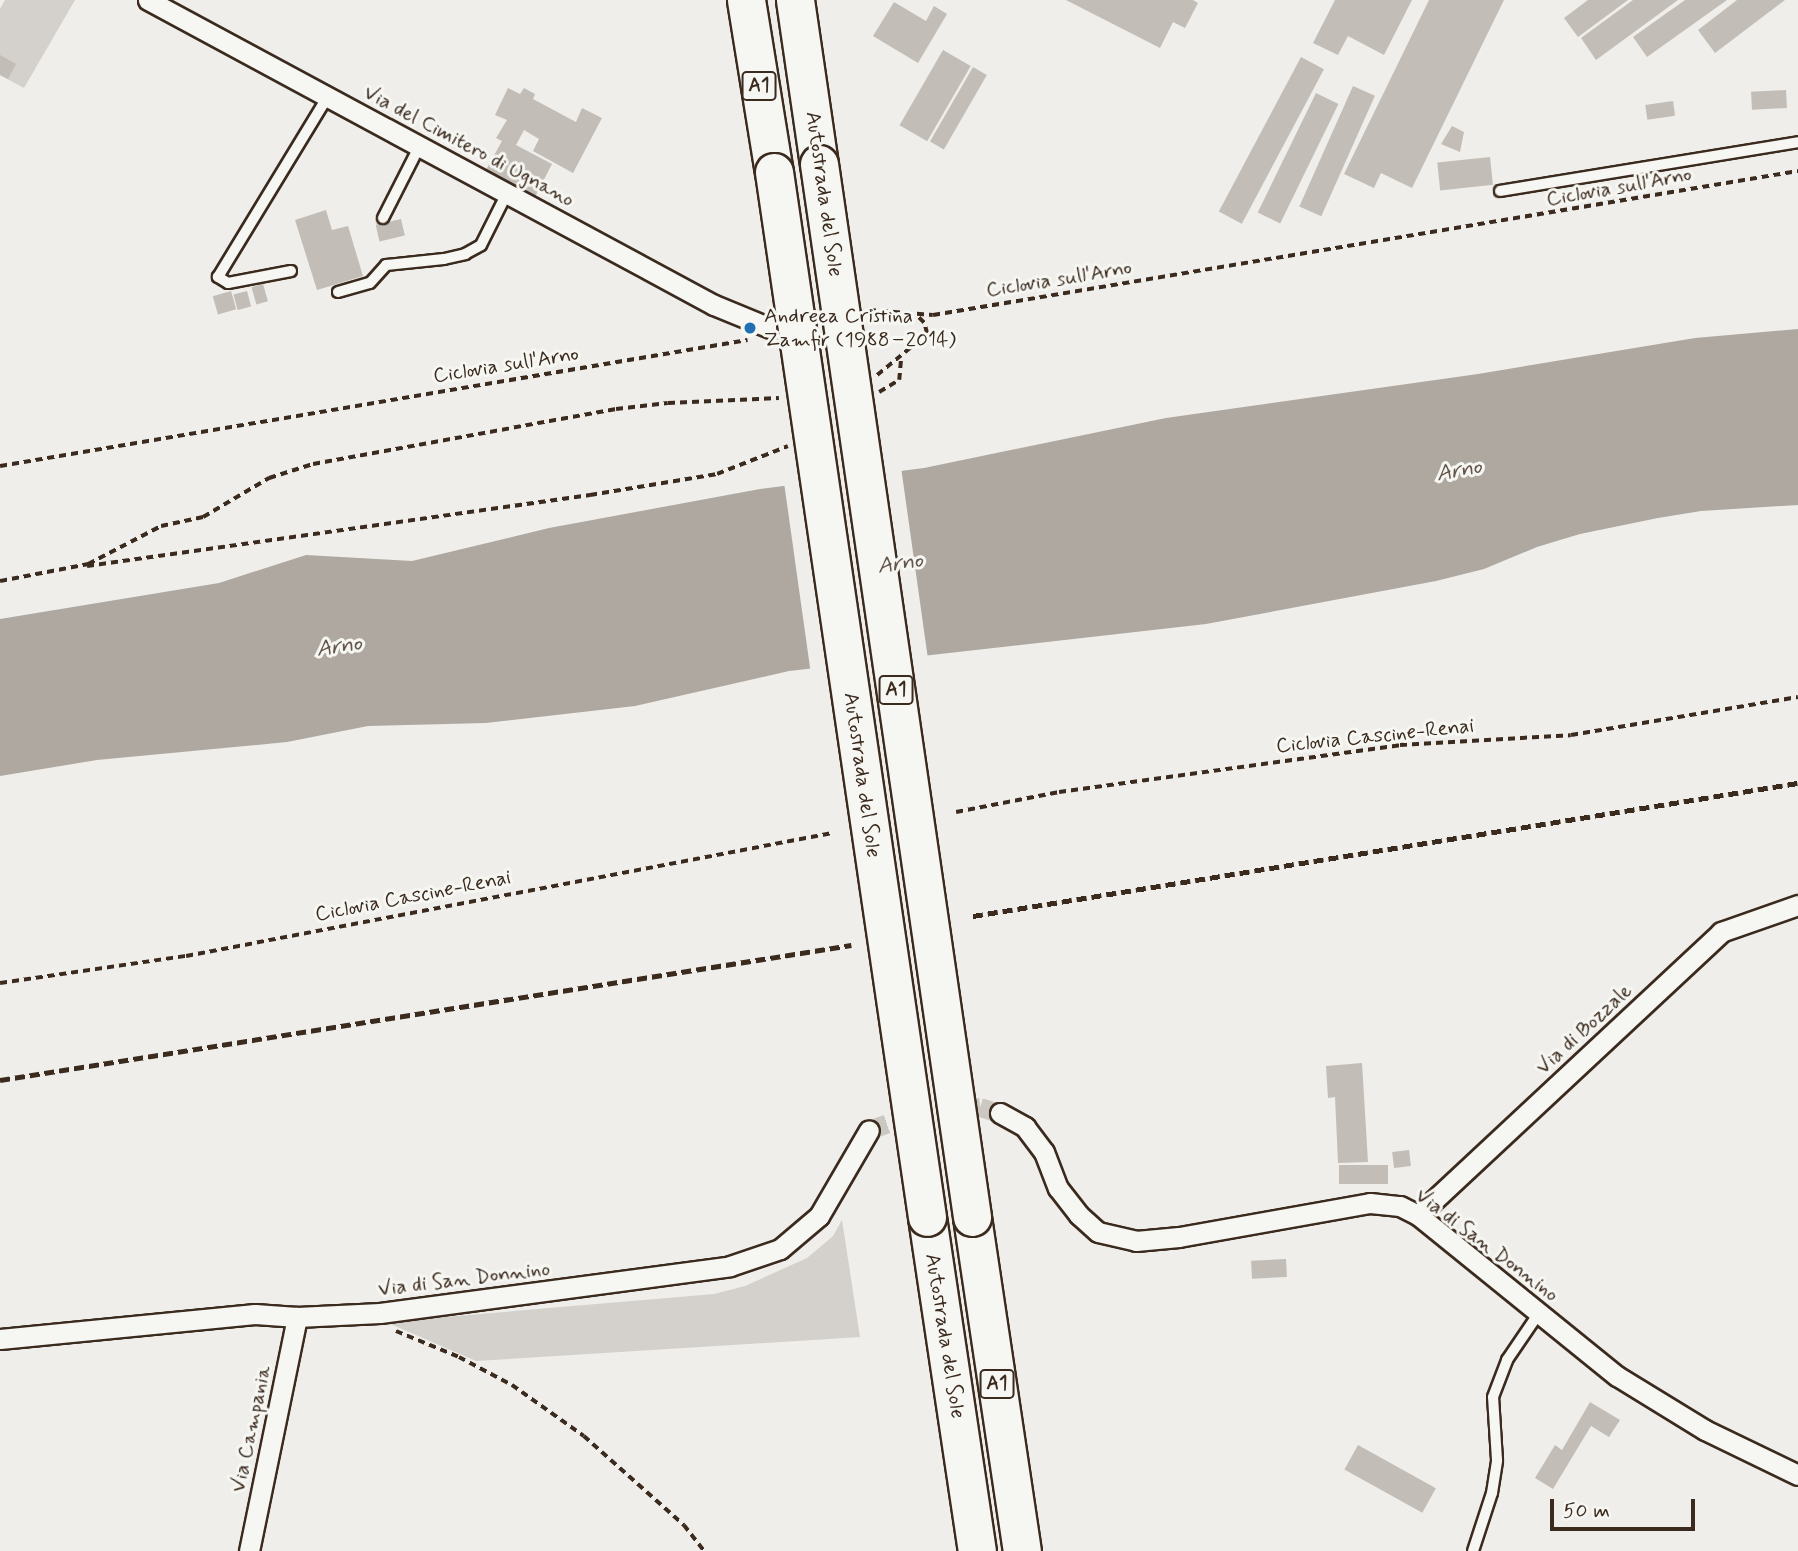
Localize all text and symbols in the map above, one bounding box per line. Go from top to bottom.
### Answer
road number: A1 [742,71,776,102]
street label: Via del Cimitero di Ugnano [357,79,581,213]
street label: Autostrada del Sole [800,109,848,279]
street label: Ciclovia sull'Arno [1545,162,1693,212]
street label: Ciclovia sull'Arno [985,255,1133,303]
place label: Andreea Cristina Zamfir (1988–2014) [764,303,956,353]
marker: Andreea Cristina Zamfir (1988–2014) [742,320,758,336]
street label: Ciclovia sull'Arno [432,341,580,389]
water label: Arno [1434,453,1484,489]
water label: Arno [875,547,925,581]
water label: Arno [314,630,364,664]
road number: A1 [878,674,914,706]
street label: Autostrada del Sole [838,690,886,860]
street label: Ciclovia Cascine-Renai [1275,713,1475,759]
street label: Ciclovia Cascine-Renai [314,865,512,927]
street label: Via di Bozzale [1530,978,1638,1080]
street label: Via di San Donnino [1412,1184,1562,1306]
street label: Autostrada del Sole [919,1251,971,1421]
street label: Via di San Donnino [379,1256,549,1302]
street label: Via Campania [226,1365,276,1493]
road number: A1 [979,1368,1014,1400]
scale bar [1553,1484,1698,1528]
text: 50 m [1563,1497,1610,1525]

